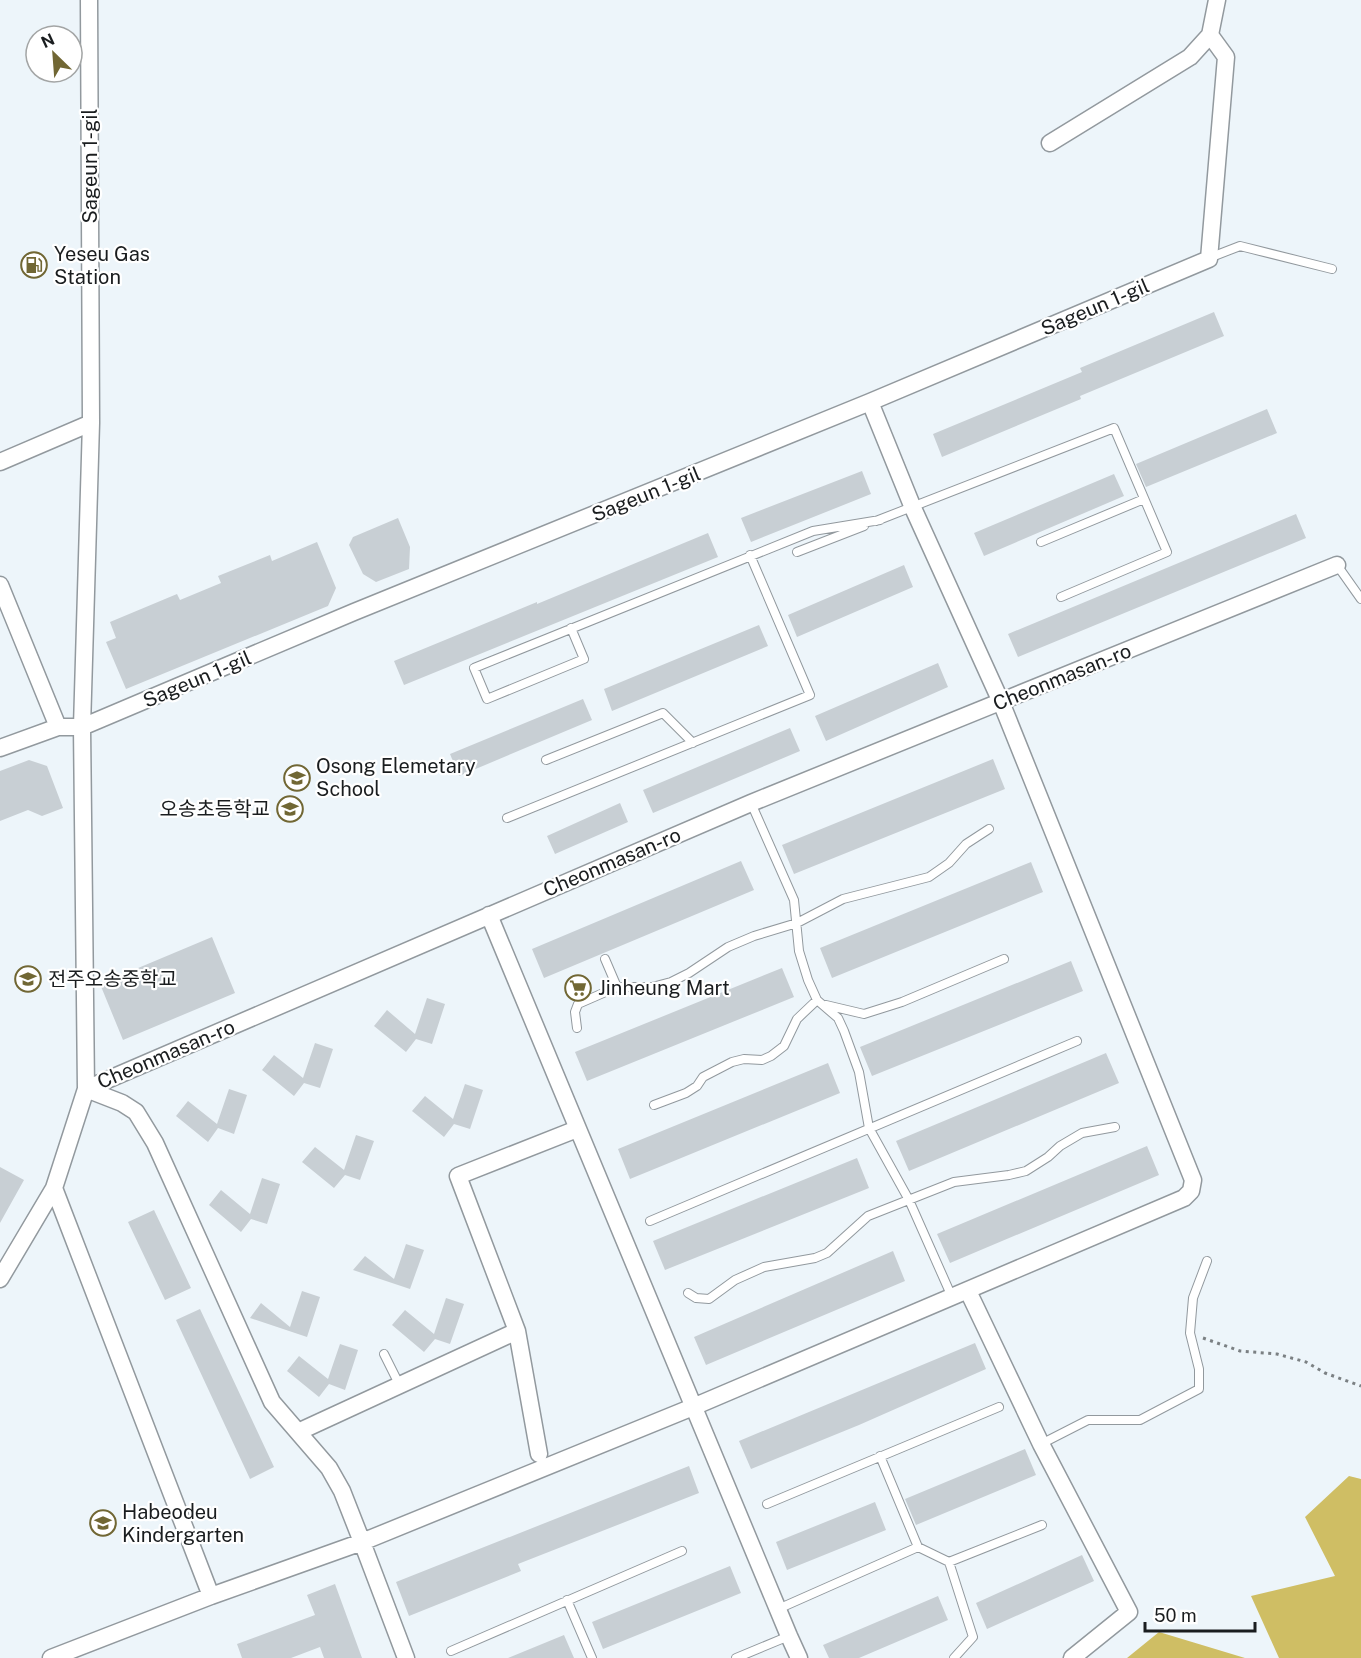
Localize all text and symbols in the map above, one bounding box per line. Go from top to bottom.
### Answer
north arrow [24,24,84,84]
text: N [38,30,58,52]
street label: Sageun 1-gil [78,108,102,224]
place label: Yeseu Gas Station [54,242,150,289]
fuel station icon: Yeseu Gas Station [19,250,49,280]
street label: Sageun 1-gil [1037,273,1153,341]
street label: Sageun 1-gil [588,461,704,527]
street label: Cheonmasan-ro [989,638,1135,716]
street label: Sageun 1-gil [139,645,255,713]
place label: Osong Elemetary School [316,754,476,801]
school or university icon: Osong Elemetary School [282,763,312,793]
school or university icon: 오송초등학교 [275,794,305,824]
place label: 오송초등학교 [160,797,270,821]
street label: Cheonmasan-ro [540,822,684,902]
school or university icon: 전주오송중학교 [13,964,43,994]
place label: 전주오송중학교 [48,967,177,991]
supermarket icon: Jinheung Mart [563,973,593,1003]
place label: Jinheung Mart [598,976,730,1000]
street label: Cheonmasan-ro [94,1014,238,1094]
place label: Habeodeu Kindergarten [122,1500,244,1547]
school or university icon: Habeodeu Kindergarten [88,1508,118,1538]
scale bar [1145,1595,1254,1633]
text: 50 m [1154,1605,1197,1626]

